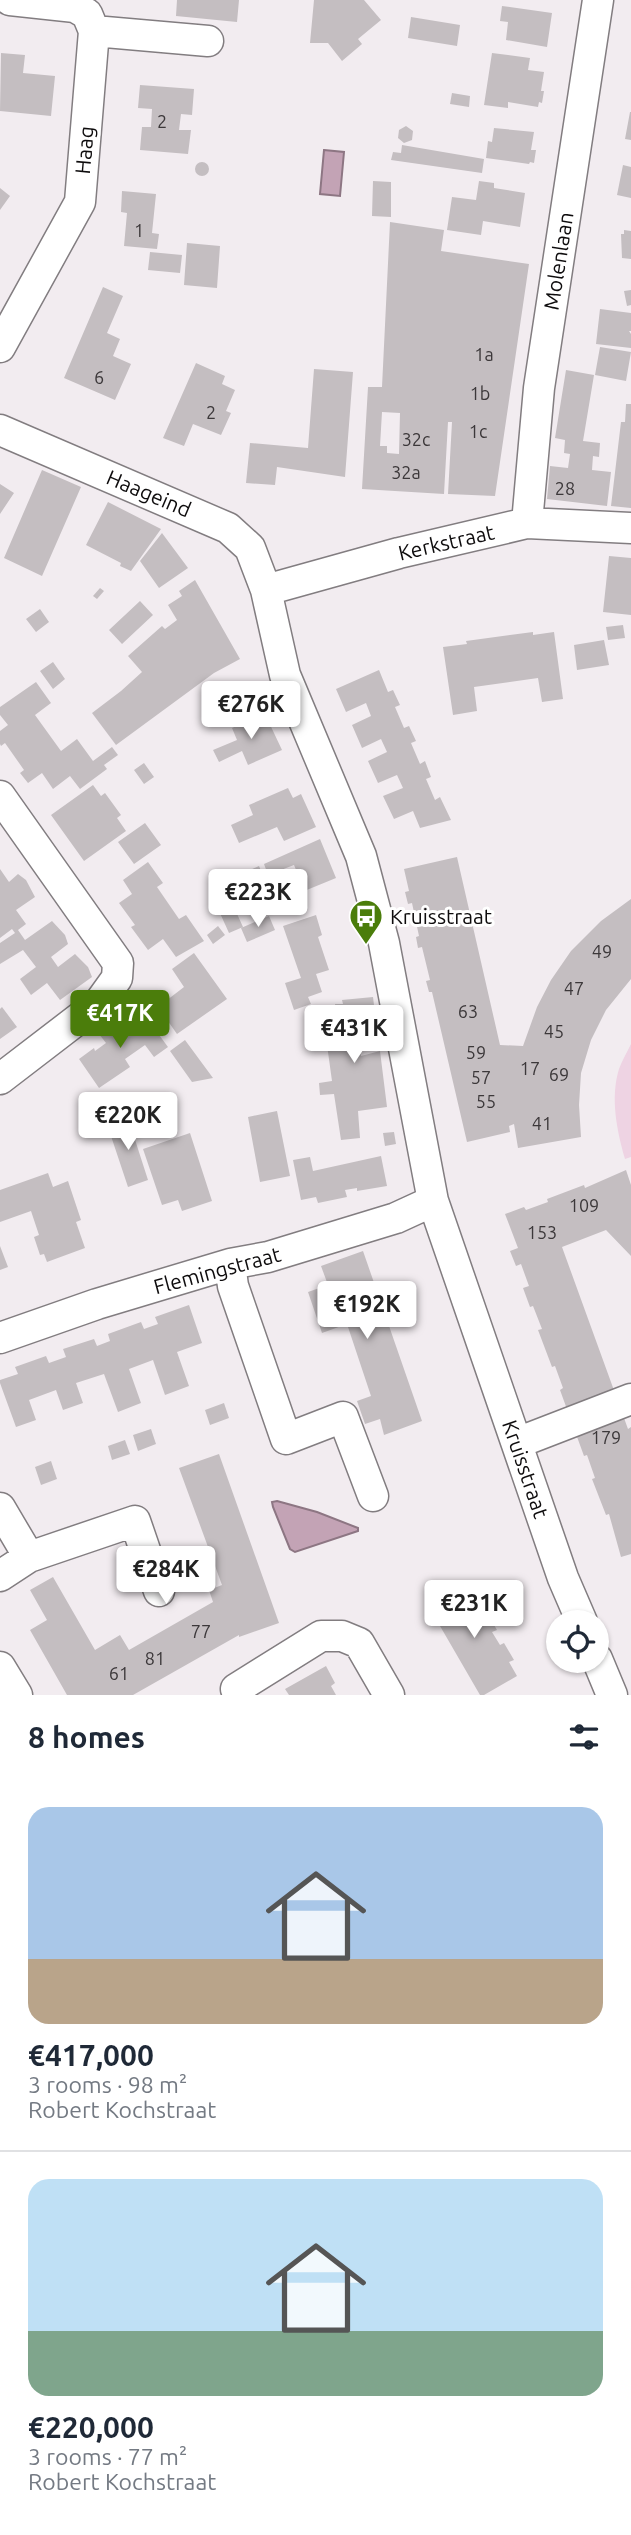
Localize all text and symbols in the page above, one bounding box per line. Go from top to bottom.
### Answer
house number: 2 [157,111,167,131]
street label: Haag [70,125,98,175]
street label: Molenlaan [538,210,578,312]
house number: 1 [134,220,144,240]
house number: 1a [474,344,494,364]
house number: 6 [94,367,104,387]
house number: 1b [470,383,490,403]
house number: 2 [206,402,216,422]
house number: 1c [469,421,487,441]
house number: 32c [402,429,430,449]
house number: 32a [391,462,421,482]
street label: Haageind [103,465,195,521]
house number: 28 [555,478,575,498]
street label: Kerkstraat [396,519,496,565]
pin: €276K [202,682,300,741]
text: €276K [217,691,285,716]
pin: €223K [209,870,307,929]
text: €223K [224,879,292,904]
bus stop icon: Kruisstraat [347,897,385,946]
place label: Kruisstraat [390,904,492,928]
house number: 49 [592,941,612,961]
house number: 47 [564,978,584,998]
pin: €417K [71,990,169,1050]
text: €417K [86,1000,154,1025]
house number: 63 [458,1001,478,1021]
pin: €431K [305,1006,403,1065]
text: €431K [320,1015,388,1040]
house number: 45 [544,1021,564,1041]
house number: 59 [466,1042,486,1062]
house number: 17 [520,1058,540,1078]
house number: 69 [549,1064,569,1084]
house number: 57 [471,1067,491,1087]
house number: 55 [476,1091,496,1111]
pin: €220K [79,1092,177,1152]
text: €220K [94,1102,162,1127]
house number: 41 [532,1113,552,1133]
house number: 109 [569,1195,599,1215]
house number: 153 [527,1222,557,1242]
street label: Flemingstraat [151,1242,283,1298]
pin: €192K [318,1282,416,1341]
text: €192K [333,1291,401,1316]
street label: Kruisstraat [498,1417,554,1521]
house number: 179 [591,1427,621,1447]
pin: €284K [117,1546,215,1606]
text: €284K [132,1556,200,1581]
pin: €231K [425,1580,523,1640]
text: €231K [440,1590,508,1615]
map controls [546,1610,609,1673]
button: locate [546,1610,609,1673]
house number: 77 [191,1621,211,1641]
house number: 81 [145,1648,165,1668]
house number: 61 [109,1663,129,1683]
icon: filters [565,1718,603,1756]
text: 8 homes [28,1720,145,1754]
icon: home [253,1853,379,1979]
text: €417,000 [28,2038,154,2072]
text: 3 rooms · 98 m² [28,2072,187,2097]
text: Robert Kochstraat [28,2097,216,2122]
icon: home [253,2225,379,2351]
text: €220,000 [28,2410,154,2444]
text: 3 rooms · 77 m² [28,2444,187,2469]
text: Robert Kochstraat [28,2469,216,2494]

